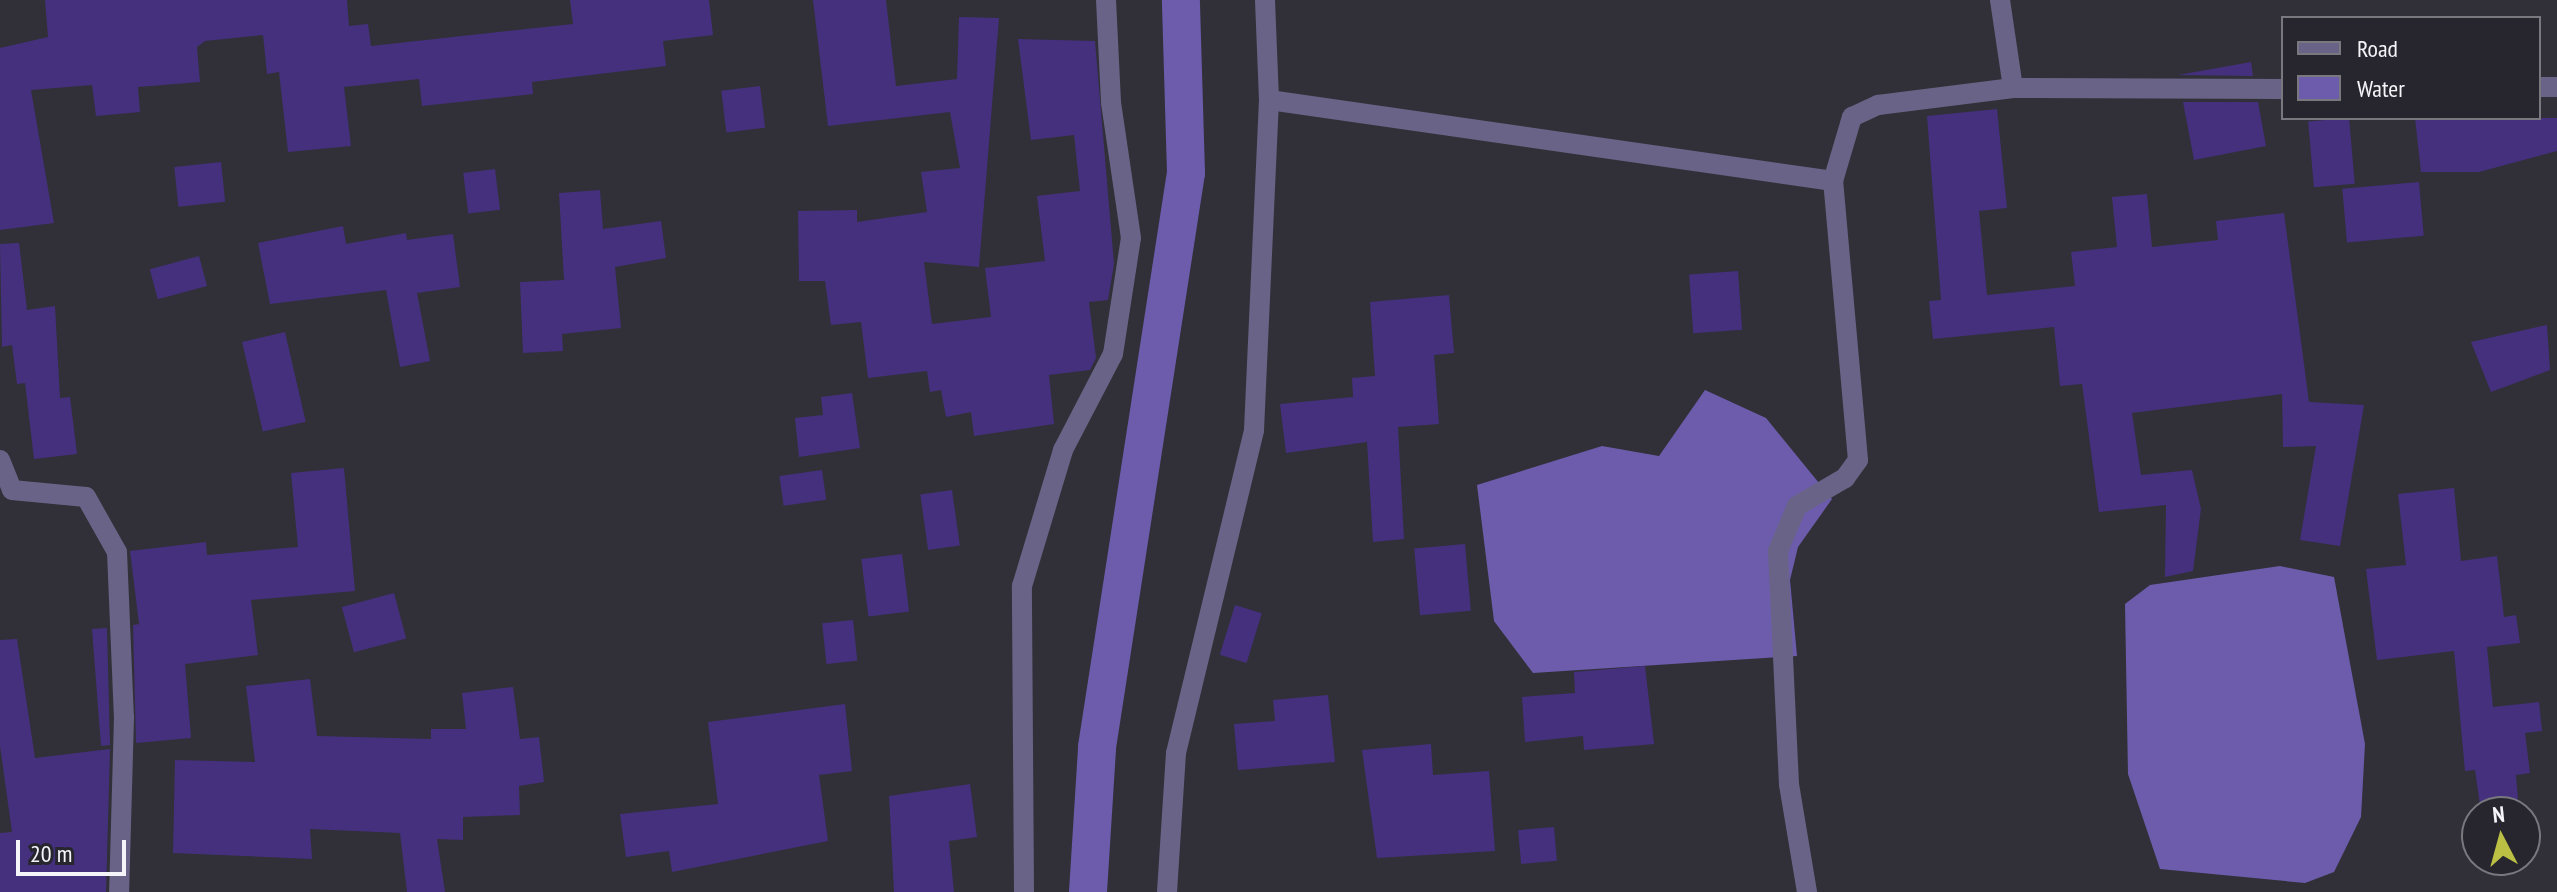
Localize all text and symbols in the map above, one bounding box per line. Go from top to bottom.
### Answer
legend [2281,16,2541,120]
text: Road [2357,33,2398,64]
text: Water [2357,73,2405,104]
north arrow [2461,796,2541,876]
text: N [2491,800,2506,829]
scale bar [20,824,130,874]
text: 20 m [30,838,72,869]

